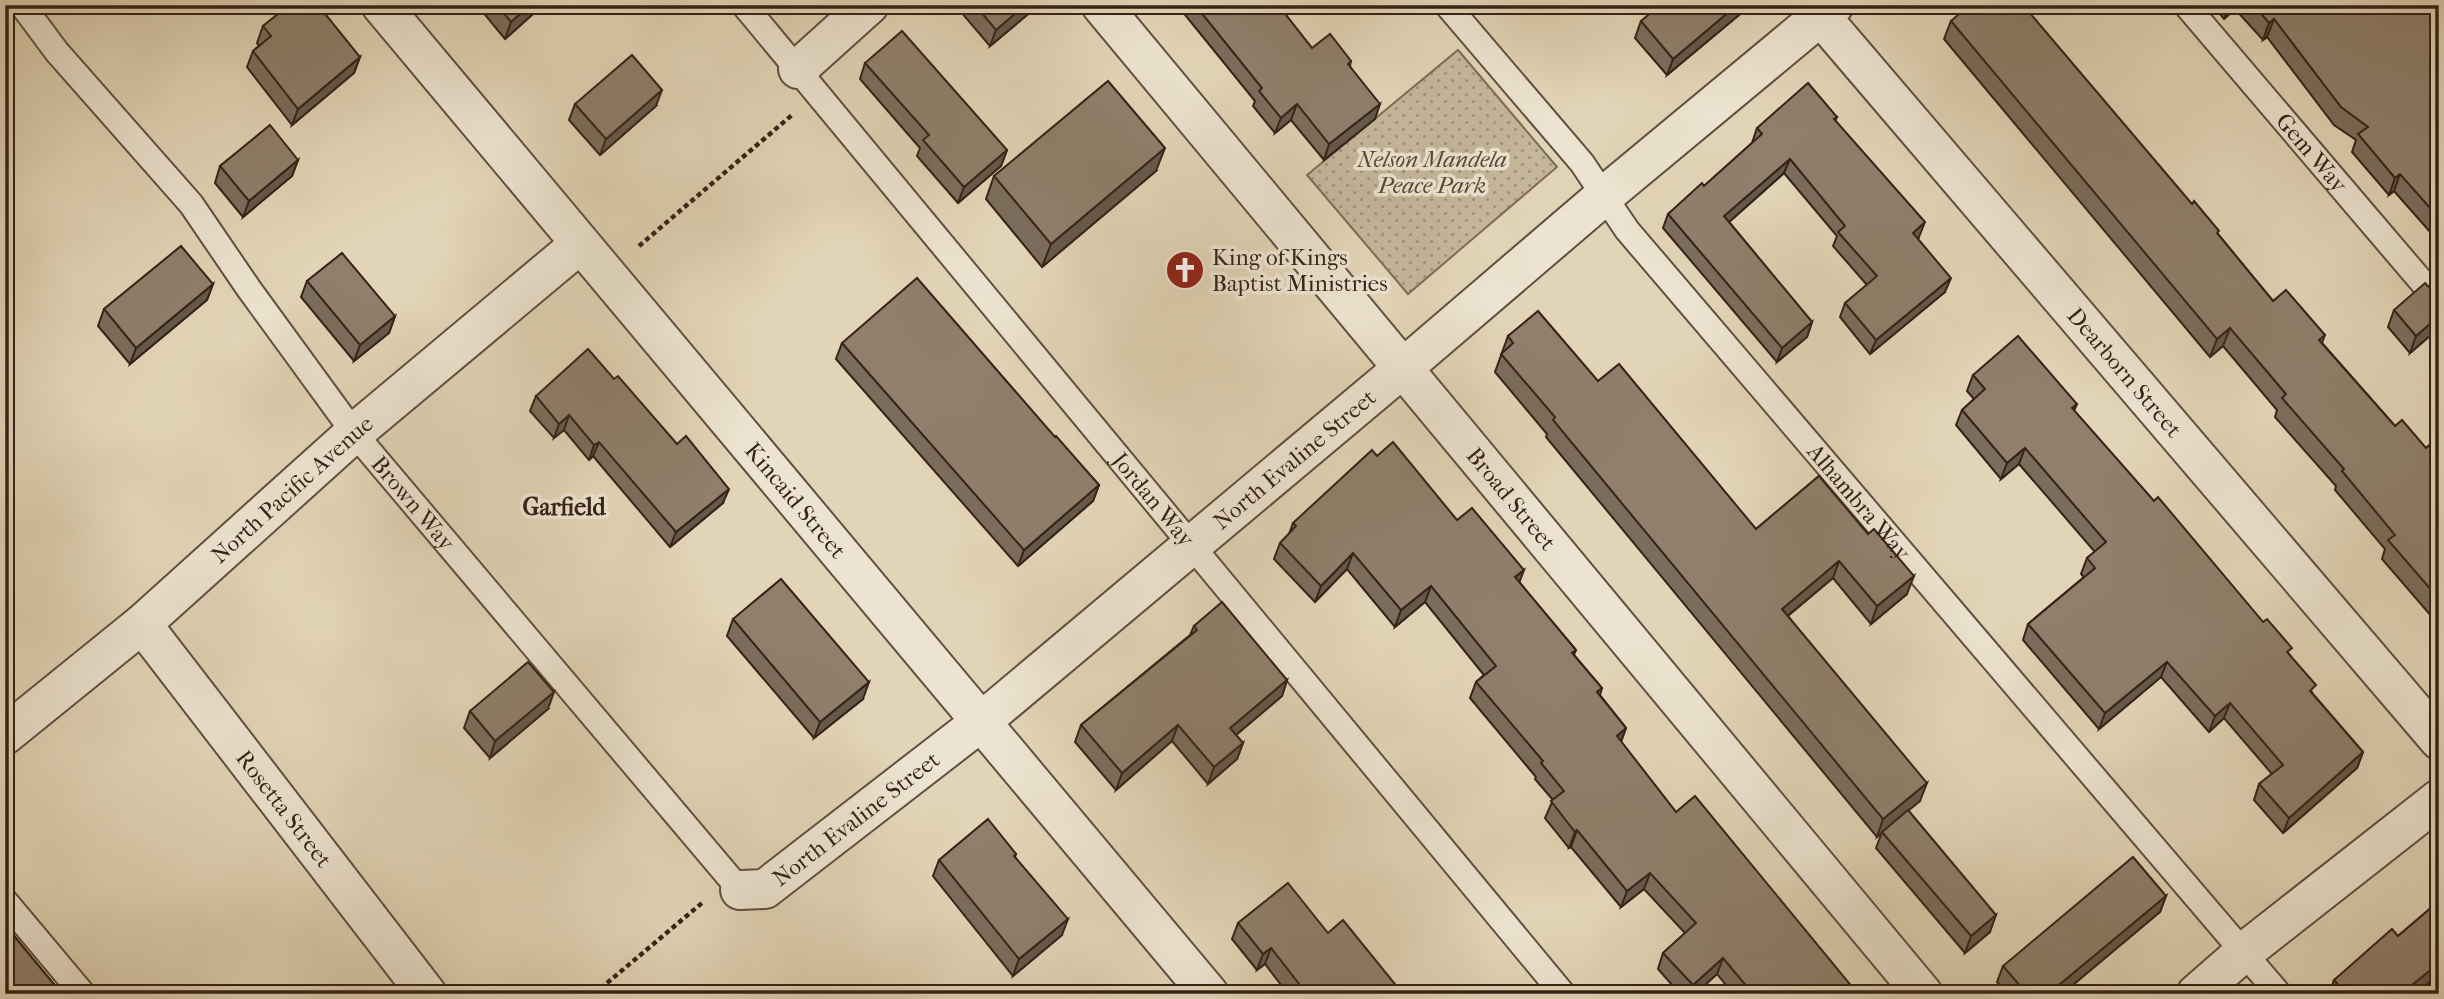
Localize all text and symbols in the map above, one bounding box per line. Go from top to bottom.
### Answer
street label: Gem Way [2271,108,2353,198]
park label: Nelson Mandela Peace Park [1356,146,1507,199]
place label: King of Kings Baptist Ministries [1212,244,1388,297]
church icon: King of Kings Baptist Ministries [1164,249,1206,291]
street label: Dearborn Street [2062,302,2188,442]
street label: North Evaline Street [1208,383,1381,535]
street label: North Pacific Avenue [206,410,378,569]
street label: Kincaid Street [740,437,852,564]
street label: Alhambra Way [1801,437,1917,566]
street label: Broad Street [1461,442,1562,555]
street label: Jordan Way [1105,445,1201,553]
street label: Brown Way [366,450,461,556]
district label: Garfield [523,493,606,521]
street label: Rosetta Street [231,745,338,873]
street label: North Evaline Street [767,746,945,892]

